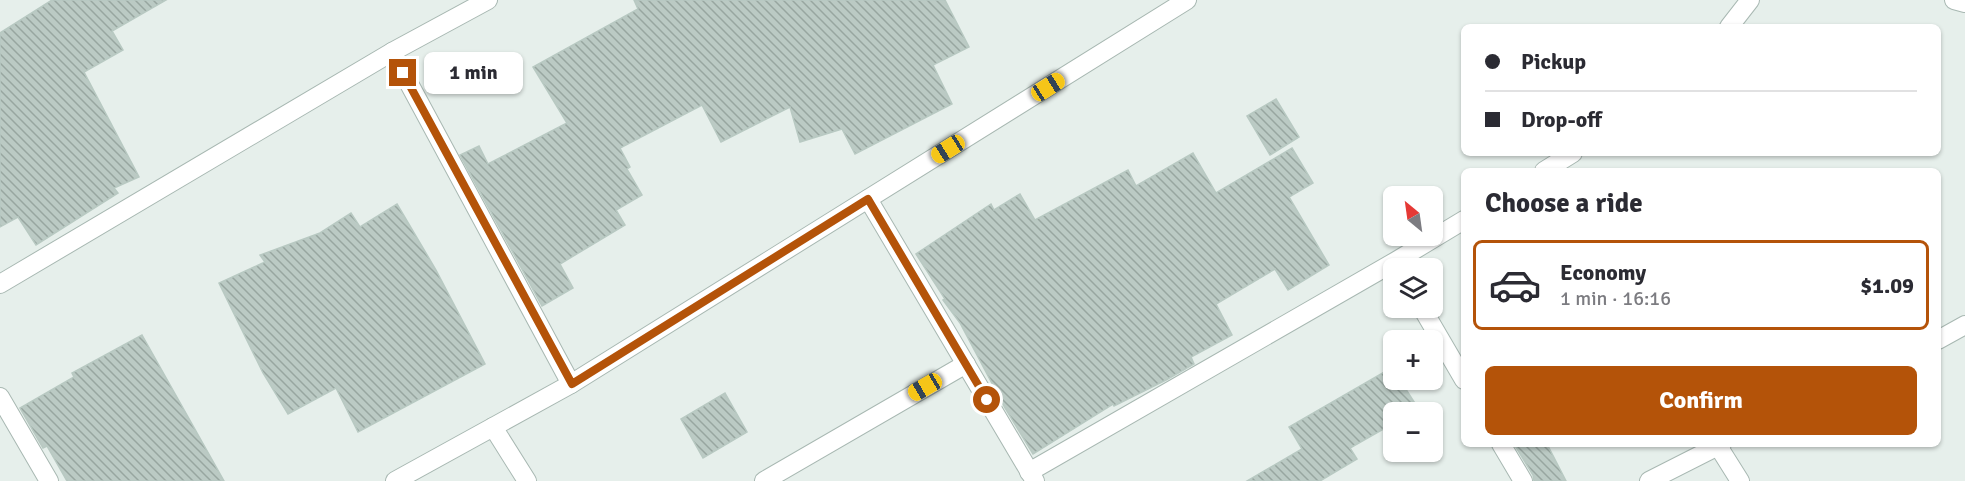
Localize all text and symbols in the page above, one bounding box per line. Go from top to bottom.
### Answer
text: Pickup [1521,48,1586,75]
callout: 1 min [424,52,523,94]
route end [389,59,416,86]
text: 1 min [449,60,498,85]
car [1028,70,1068,104]
text: Drop-off [1521,106,1602,133]
car [928,132,968,166]
north arrow [1383,186,1443,246]
map controls [1383,186,1443,462]
text: Choose a ride [1485,187,1643,220]
button: layers [1383,258,1443,318]
icon: car [1488,258,1542,312]
text: Economy [1560,259,1646,286]
text: $1.09 [1860,272,1914,299]
text: 1 min · 16:16 [1560,286,1671,311]
button: + [1383,330,1443,390]
button: Confirm [1485,366,1917,435]
car [905,370,945,404]
route start [973,386,1000,413]
button: − [1383,402,1443,462]

